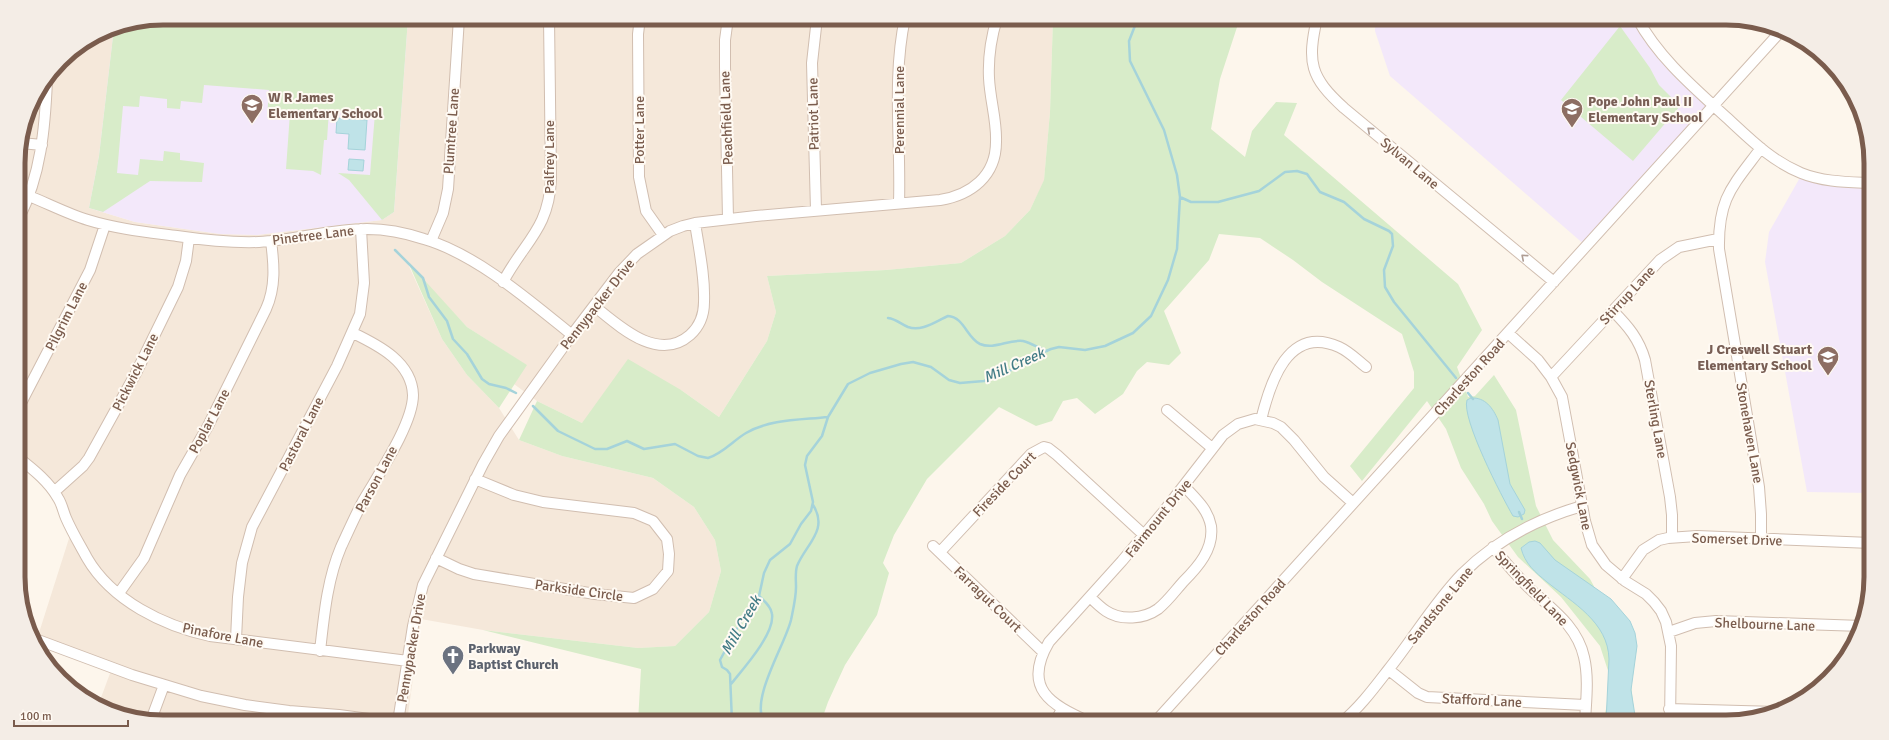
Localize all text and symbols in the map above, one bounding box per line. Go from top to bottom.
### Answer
street label: Perennial Lane [891,66,908,154]
street label: Peachfield Lane [716,71,737,165]
street label: Patriot Lane [804,77,823,150]
street label: Plumtree Lane [440,87,463,175]
place label: W R James Elementary School [268,89,383,122]
school or university icon: W R James Elementary School [239,92,265,125]
place label: Pope John Paul II Elementary School [1588,93,1703,126]
street label: Potter Lane [631,96,648,164]
school or university icon: Pope John Paul II Elementary School [1559,96,1585,129]
street label: Palfrey Lane [541,120,558,194]
one-way arrow [1367,127,1374,134]
street label: Sylvan Lane [1377,134,1442,193]
street label: Pinetree Lane [271,222,355,249]
one-way arrow [1522,255,1529,262]
street label: Pennypacker Drive [557,256,638,353]
street label: Stirrup Lane [1596,263,1659,328]
street label: Pilgrim Lane [42,279,91,354]
street label: Pickwick Lane [109,330,162,414]
street label: Charleston Road [1430,335,1509,419]
place label: J Creswell Stuart Elementary School [1697,341,1813,374]
water label: Mill Creek [981,343,1049,386]
school or university icon: J Creswell Stuart Elementary School [1815,344,1841,377]
street label: Sterling Lane [1640,378,1671,460]
street label: Stonehaven Lane [1732,381,1767,485]
street label: Poplar Lane [185,386,234,456]
street label: Pastoral Lane [275,394,327,474]
street label: Sedgwick Lane [1562,441,1595,532]
street label: Parson Lane [352,443,401,515]
street label: Fireside Court [969,448,1040,520]
street label: Fairmount Drive [1122,476,1195,561]
street label: Somerset Drive [1691,529,1783,550]
street label: Springfield Lane [1491,547,1572,629]
street label: Farragut Court [950,563,1025,636]
street label: Sandstone Lane [1404,563,1477,647]
street label: Charleston Road [1211,575,1290,659]
street label: Parkside Circle [534,576,624,605]
water label: Mill Creek [717,591,766,658]
street label: Pennypacker Drive [394,592,429,704]
street label: Shelbourne Lane [1714,614,1816,635]
street label: Pinafore Lane [181,619,265,652]
place label: Parkway Baptist Church [468,640,559,673]
church icon: Parkway Baptist Church [440,643,466,676]
street label: Stafford Lane [1441,690,1523,711]
scale bar [14,702,128,728]
text: 100 m [20,709,52,724]

